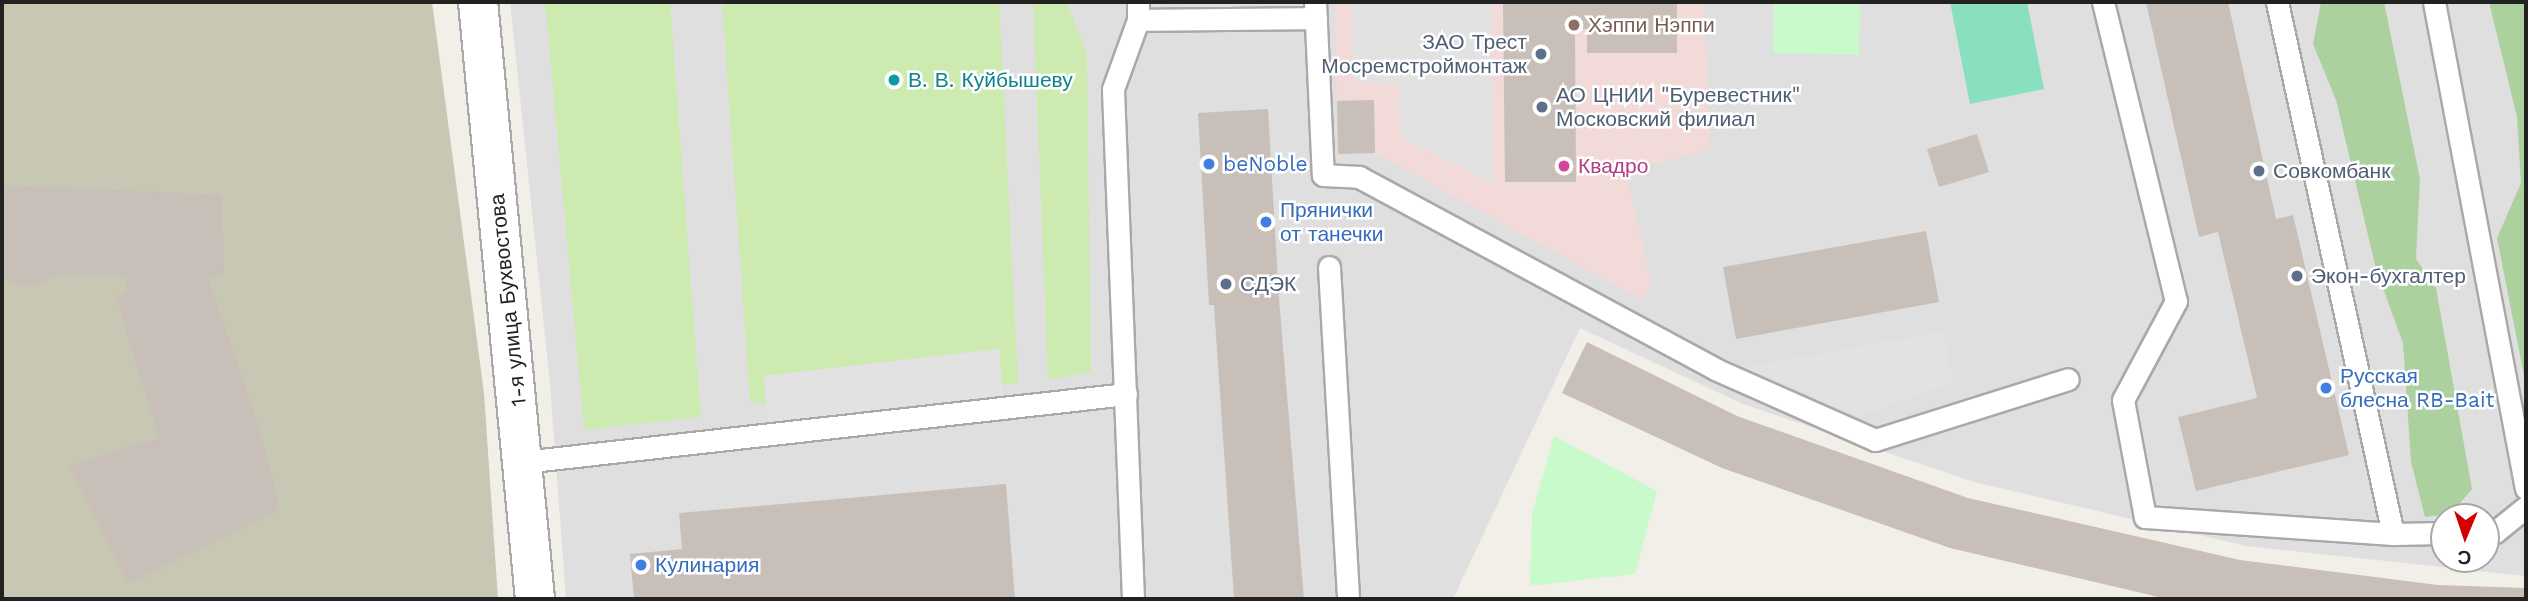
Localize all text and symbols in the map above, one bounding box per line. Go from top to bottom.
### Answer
place label: Хэппи Нэппи [1588,12,1715,38]
marker: Хэппи Нэппи [1566,17,1582,33]
place label: ЗАО Трест Мосремстроймонтаж [1321,29,1527,79]
marker: ЗАО Трест Мосремстроймонтаж [1533,46,1549,62]
place label: В. В. Куйбышеву [908,67,1073,93]
marker: В. В. Куйбышеву [886,72,902,88]
place label: АО ЦНИИ "Буревестник" Московский филиал [1556,82,1800,132]
marker: АО ЦНИИ "Буревестник" Московский филиал [1534,99,1550,115]
place label: beNoble [1223,151,1308,177]
place label: Квадро [1578,153,1648,179]
marker: beNoble [1201,156,1217,172]
marker: Квадро [1556,158,1572,174]
place label: Совкомбанк [2273,158,2390,184]
marker: Совкомбанк [2251,163,2267,179]
street label: 1-я улица Бухвостова [484,193,532,407]
place label: Прянички от танечки [1280,197,1383,247]
marker: Прянички от танечки [1258,214,1274,230]
place label: Экон-бухгалтер [2311,263,2466,289]
marker: Экон-бухгалтер [2289,268,2305,284]
place label: СДЭК [1240,271,1296,297]
marker: СДЭК [1218,276,1234,292]
place label: Русская блесна RB-Bait [2340,363,2494,413]
marker: Русская блесна RB-Bait [2318,380,2334,396]
north arrow [2430,503,2500,573]
text: С [2457,546,2472,569]
place label: Кулинария [655,552,759,578]
marker: Кулинария [633,557,649,573]

